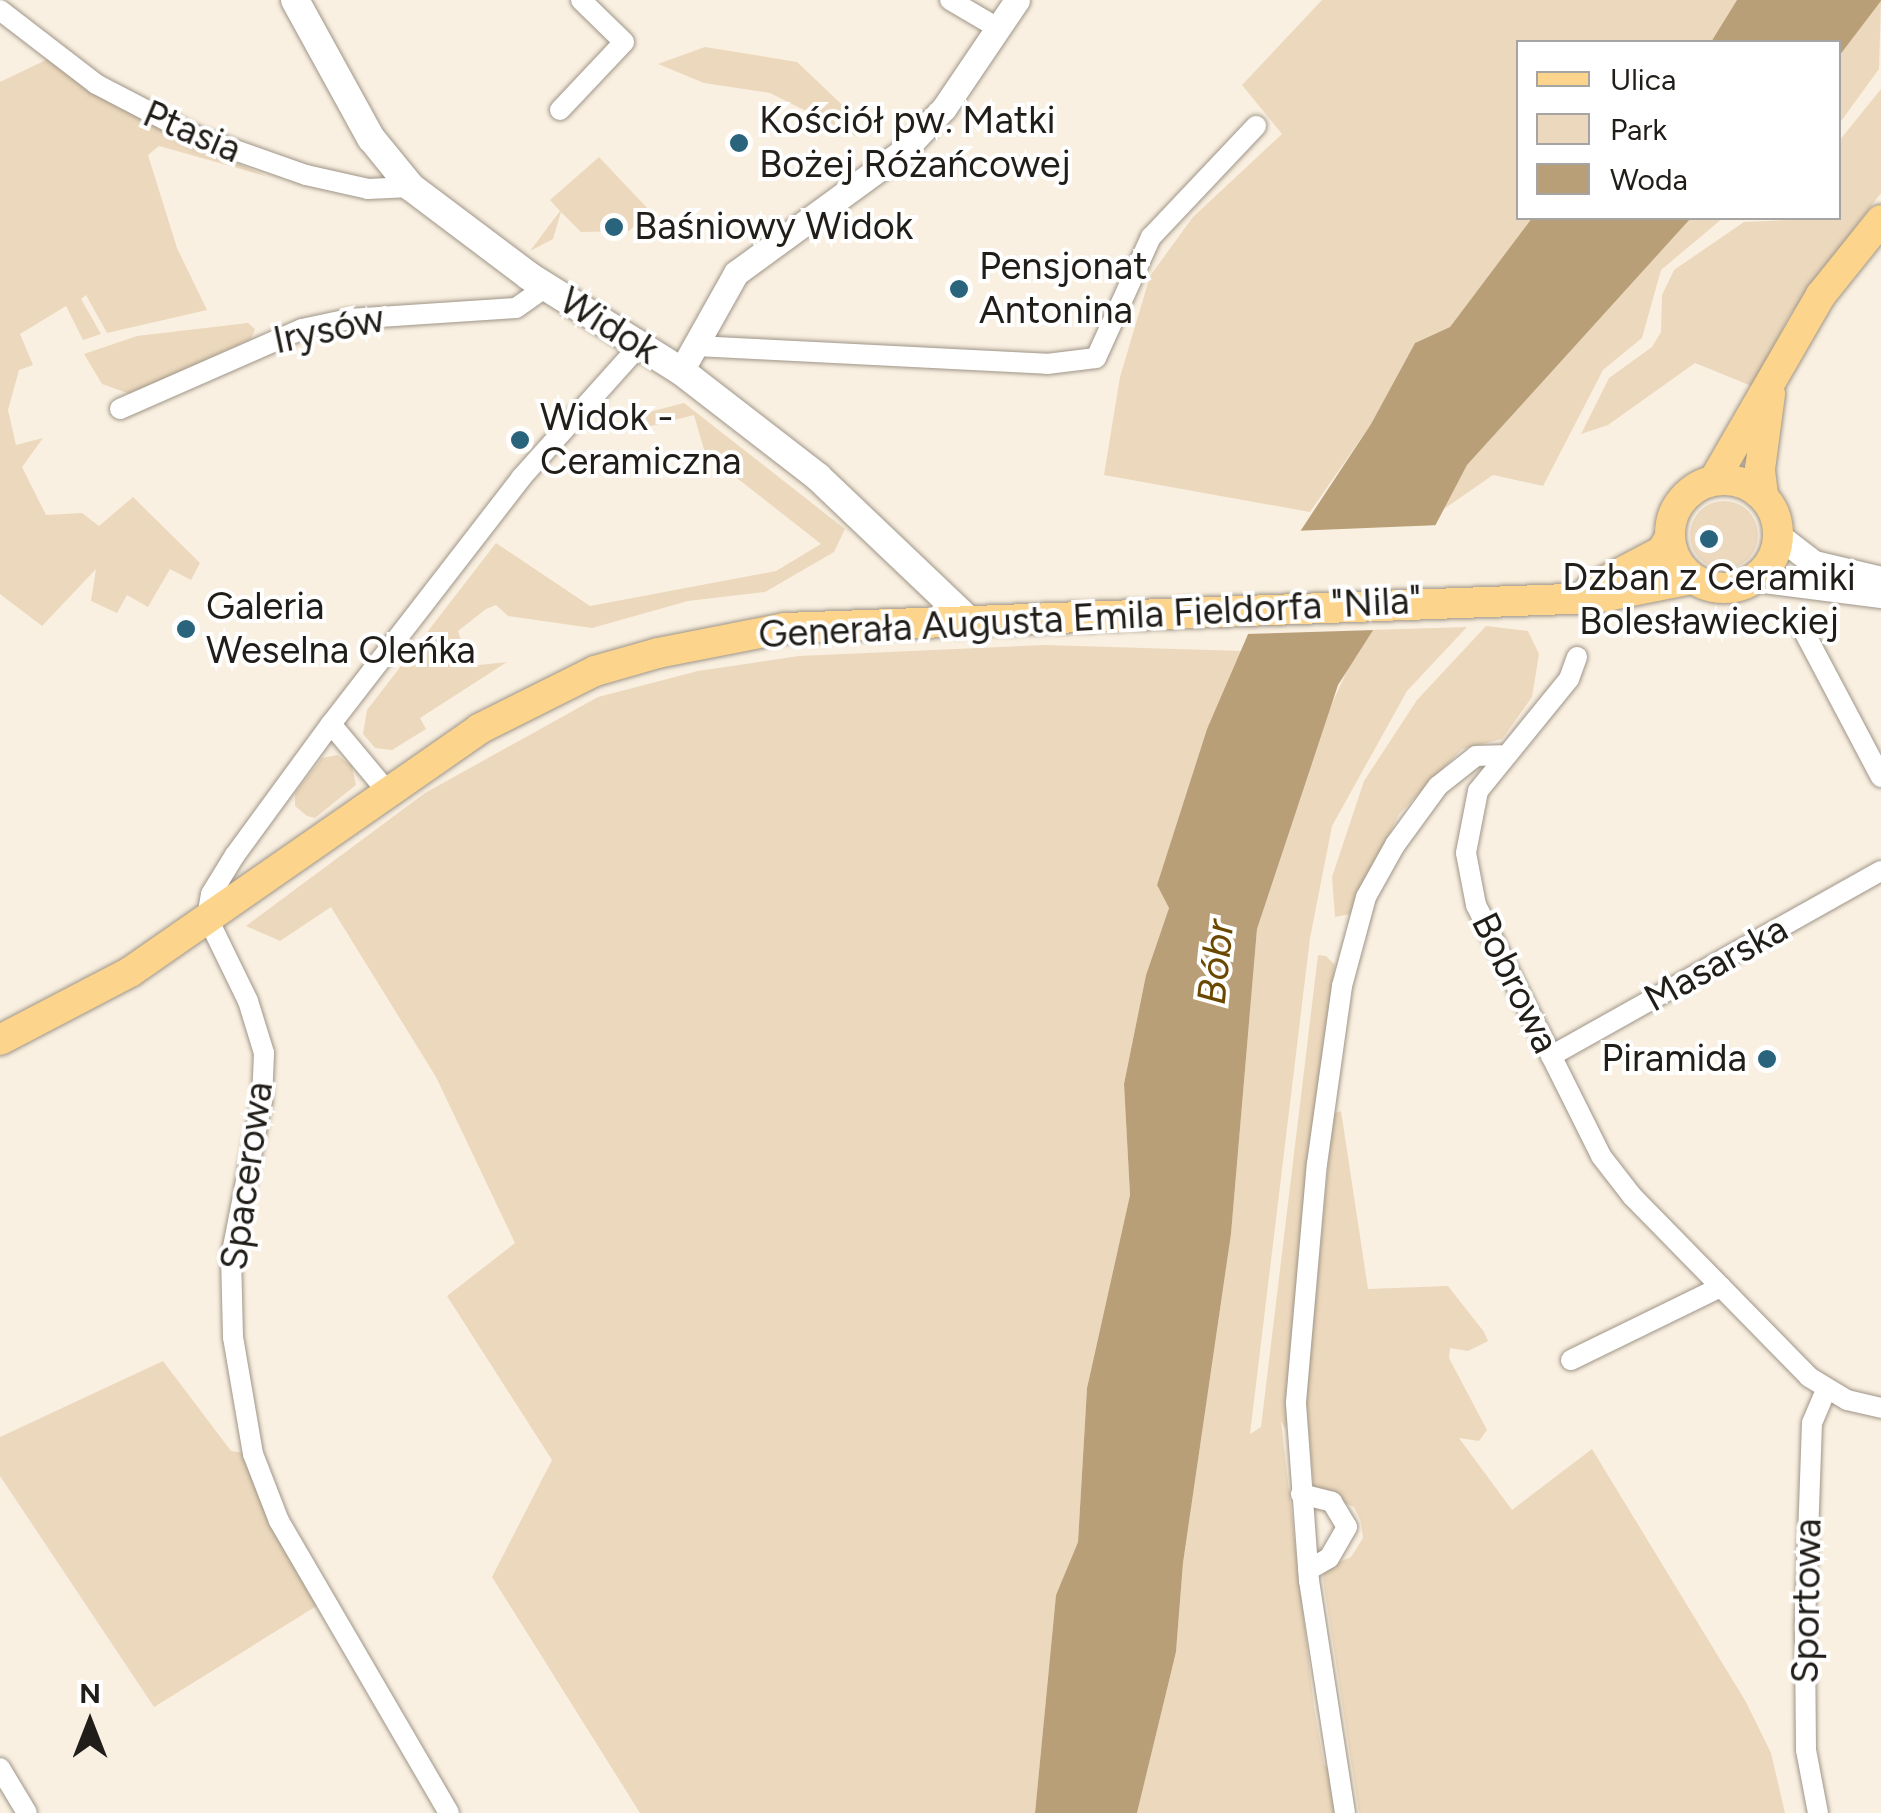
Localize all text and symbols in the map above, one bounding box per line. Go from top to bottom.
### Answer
legend [1516,40,1841,220]
text: Ulica [1610,61,1676,98]
street label: Ptasia [136,91,248,173]
place label: Kościół pw. Matki Bożej Różańcowej [759,98,1071,188]
text: Park [1610,111,1667,148]
marker: Kościół pw. Matki Bożej Różańcowej [728,132,750,154]
text: Woda [1610,161,1688,198]
place label: Baśniowy Widok [634,204,913,250]
marker: Baśniowy Widok [603,216,625,238]
place label: Pensjonat Antonina [979,244,1147,333]
street label: Widok [551,278,667,374]
marker: Pensjonat Antonina [948,278,970,300]
street label: Irysów [269,296,389,364]
place label: Widok - Ceramiczna [540,395,741,484]
marker: Widok - Ceramiczna [509,429,531,451]
marker: Dzban z Ceramiki Bolesławieckiej [1698,528,1720,550]
place label: Dzban z Ceramiki Bolesławieckiej [1562,555,1856,644]
street label: Generała Augusta Emila Fieldorfa "Nila" [757,578,1423,658]
place label: Galeria Weselna Oleńka [206,584,476,674]
marker: Galeria Weselna Oleńka [175,618,197,640]
street label: Bobrowa [1461,905,1569,1061]
street label: Masarska [1636,906,1796,1022]
water label: Bóbr [1187,917,1243,1007]
place label: Piramida [1601,1036,1747,1082]
marker: Piramida [1756,1048,1778,1070]
street label: Spacerowa [211,1079,283,1273]
street label: Sportowa [1783,1518,1831,1684]
north arrow [40,1673,140,1773]
text: N [79,1676,101,1710]

